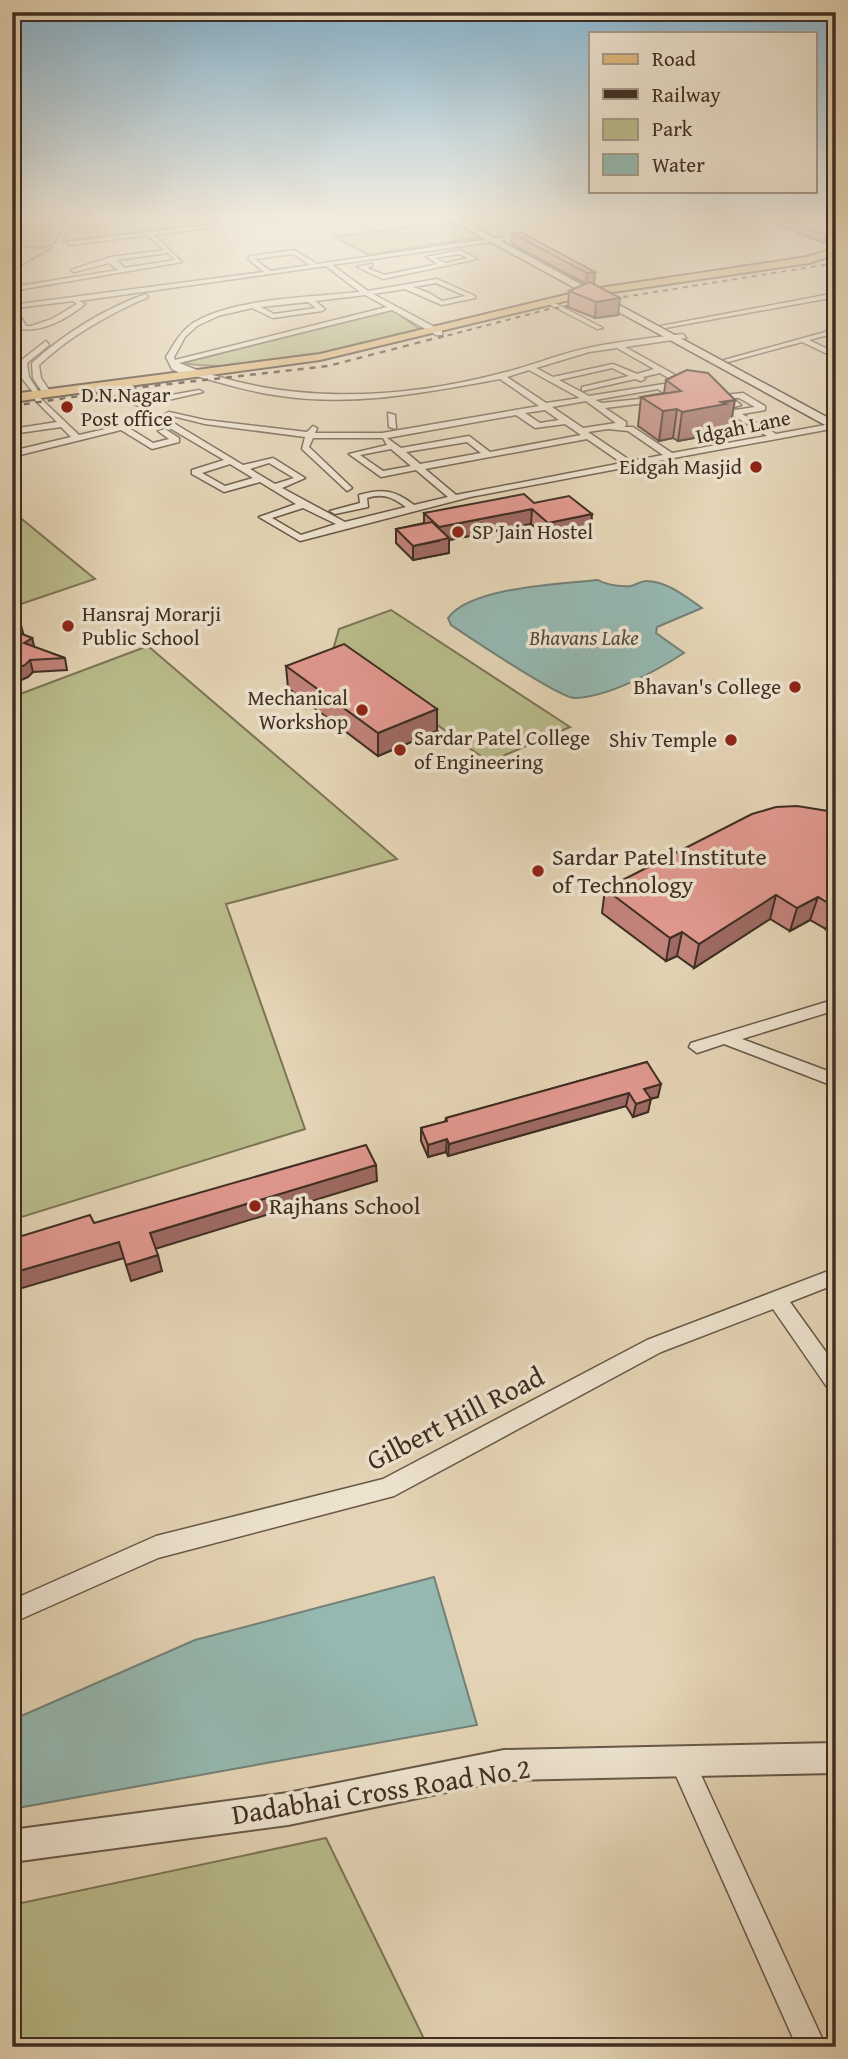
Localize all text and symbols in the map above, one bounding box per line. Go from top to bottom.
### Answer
legend [589,32,816,192]
text: Road [652,43,697,74]
text: Railway [652,79,721,110]
text: Park [652,113,693,144]
text: Water [652,149,705,180]
place label: D.N.Nagar Post office [81,379,173,434]
marker: D.N.Nagar Post office [59,399,75,415]
street label: Idgah Lane [693,401,793,452]
place label: Eidgah Masjid [619,451,743,482]
marker: Eidgah Masjid [748,459,764,475]
place label: SP Jain Hostel [472,516,593,547]
marker: SP Jain Hostel [450,524,466,540]
place label: Hansraj Morarji Public School [82,598,221,653]
marker: Hansraj Morarji Public School [60,618,76,634]
water label: Bhavans Lake [528,622,639,653]
place label: Bhavan's College [633,671,781,702]
marker: Bhavan's College [787,679,803,695]
place label: Mechanical Workshop [247,682,348,737]
marker: Mechanical Workshop [354,702,370,718]
place label: Sardar Patel College of Engineering [414,722,590,777]
place label: Shiv Temple [609,724,717,755]
marker: Shiv Temple [723,732,739,748]
marker: Sardar Patel College of Engineering [392,742,408,758]
place label: Sardar Patel Institute of Technology [552,839,767,902]
marker: Sardar Patel Institute of Technology [530,863,546,879]
place label: Rajhans School [269,1188,421,1223]
marker: Rajhans School [247,1198,263,1214]
street label: Gilbert Hill Road [359,1355,551,1480]
street label: Dadabhai Cross Road No 2 [229,1747,533,1834]

